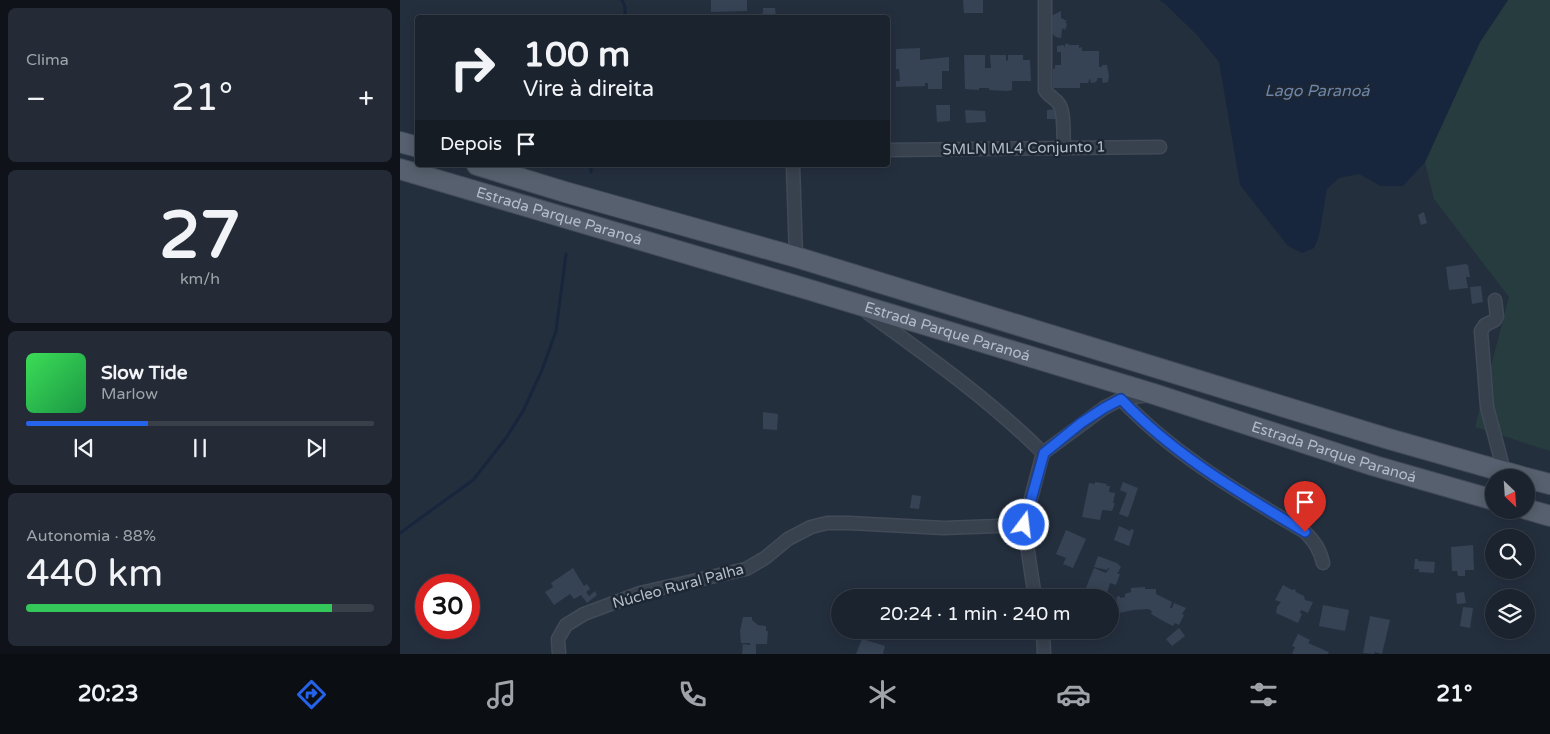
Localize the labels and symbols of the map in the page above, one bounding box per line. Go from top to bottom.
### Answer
water label: Lago Paranoá [1264,81,1371,101]
street label: SMLN ML4 Conjunto 1 [942,138,1106,158]
street label: Estrada Parque Paranoá [474,183,644,249]
street label: Estrada Parque Paranoá [862,298,1032,365]
street label: Estrada Parque Paranoá [1249,417,1419,486]
north arrow [1485,469,1535,519]
pin [1284,481,1326,532]
position arrow [997,498,1049,550]
street label: Núcleo Rural Palha [610,560,746,612]
speed limit sign: 30 [415,574,480,639]

